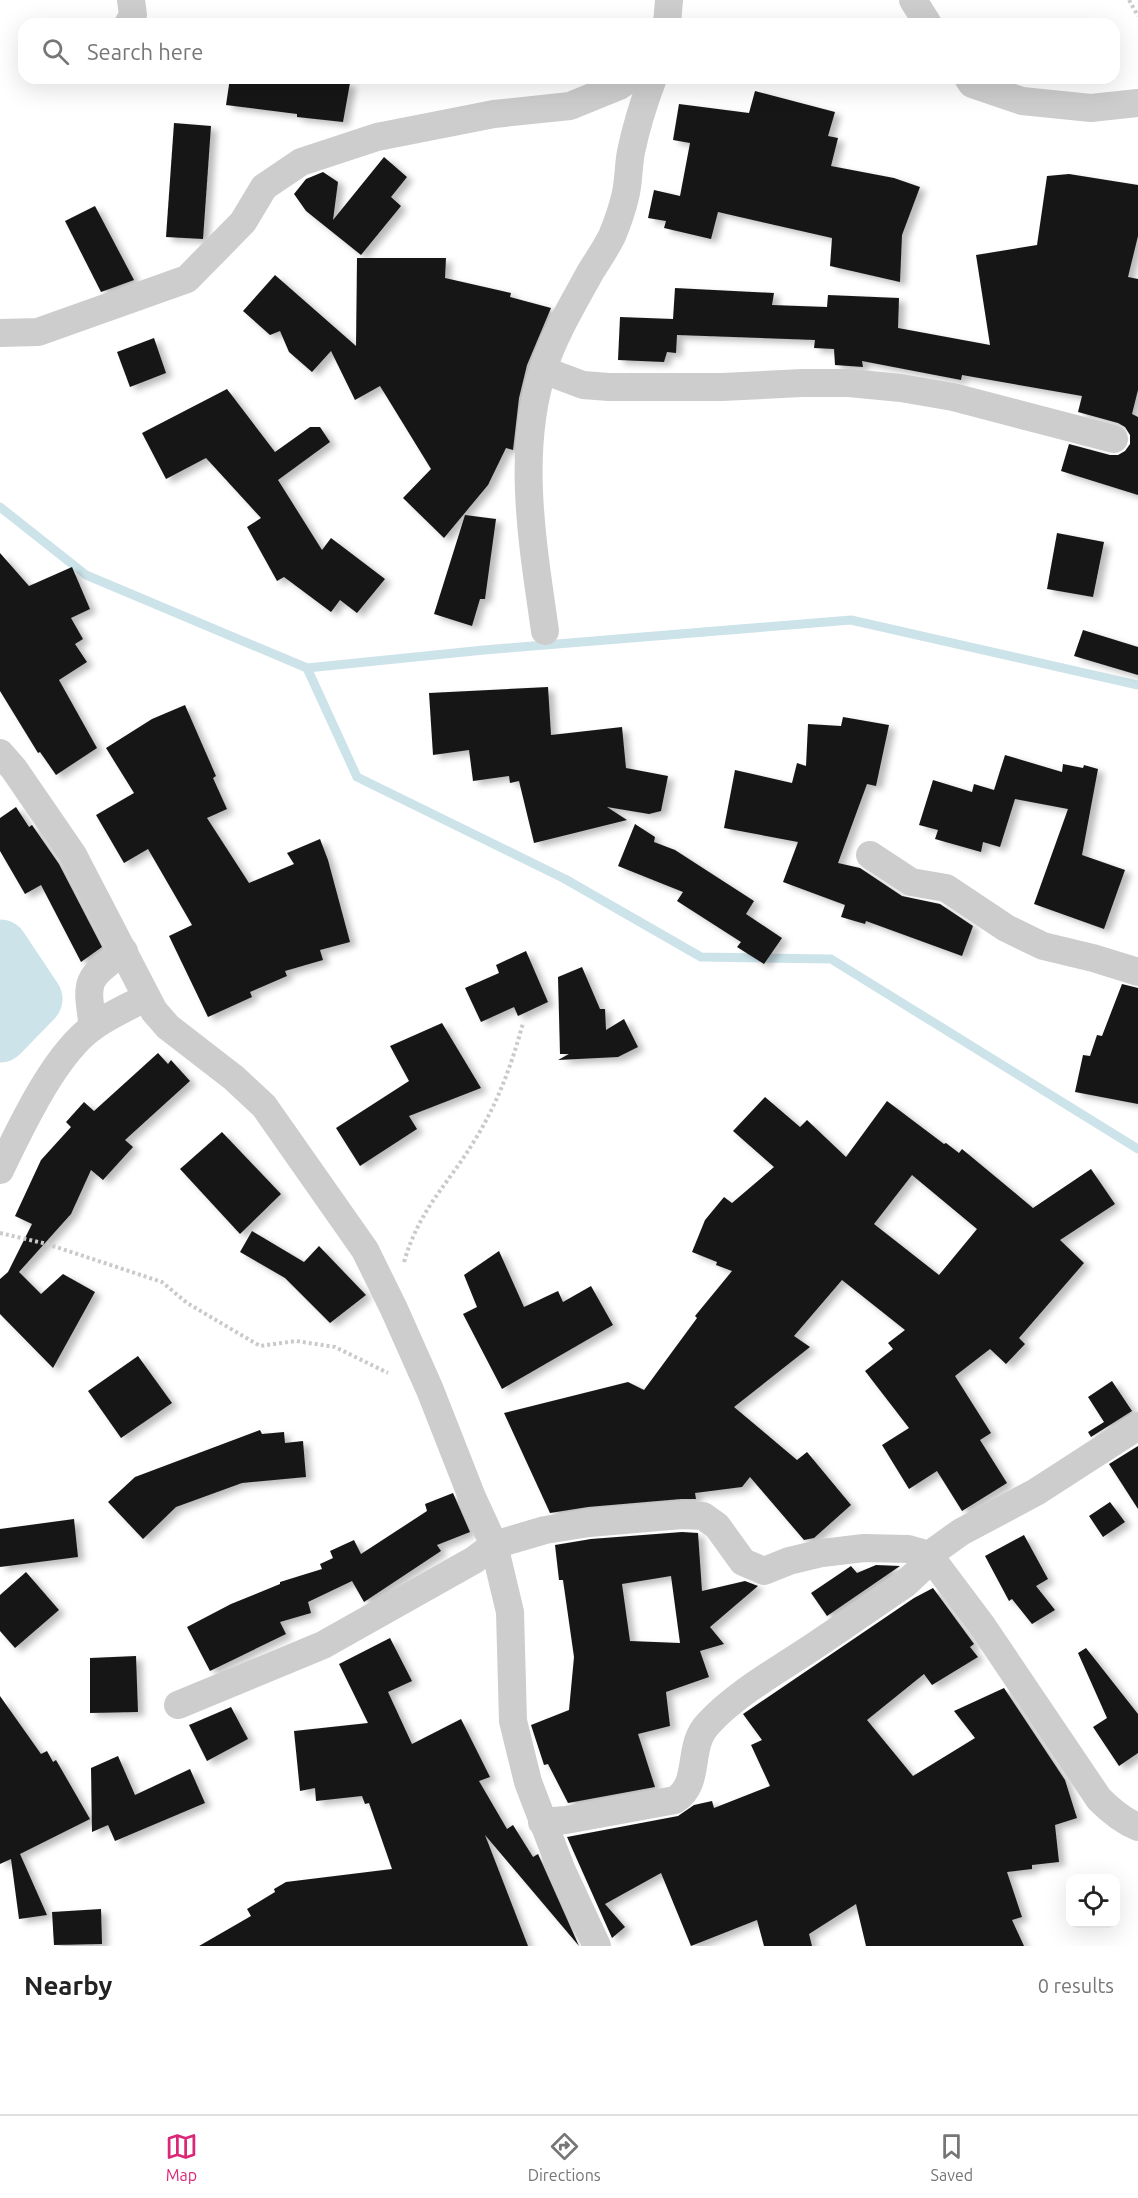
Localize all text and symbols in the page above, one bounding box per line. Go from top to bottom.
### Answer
search box [18,18,1120,84]
icon: search [39,35,72,68]
text: Search here [87,39,203,64]
map controls [1066,1874,1120,1928]
button: locate [1066,1874,1120,1928]
text: Nearby [24,1971,112,2000]
text: 0 results [1038,1974,1114,1997]
tab: Map [165,2130,198,2184]
tab: Directions [528,2130,601,2184]
tab: Saved [931,2130,973,2184]

